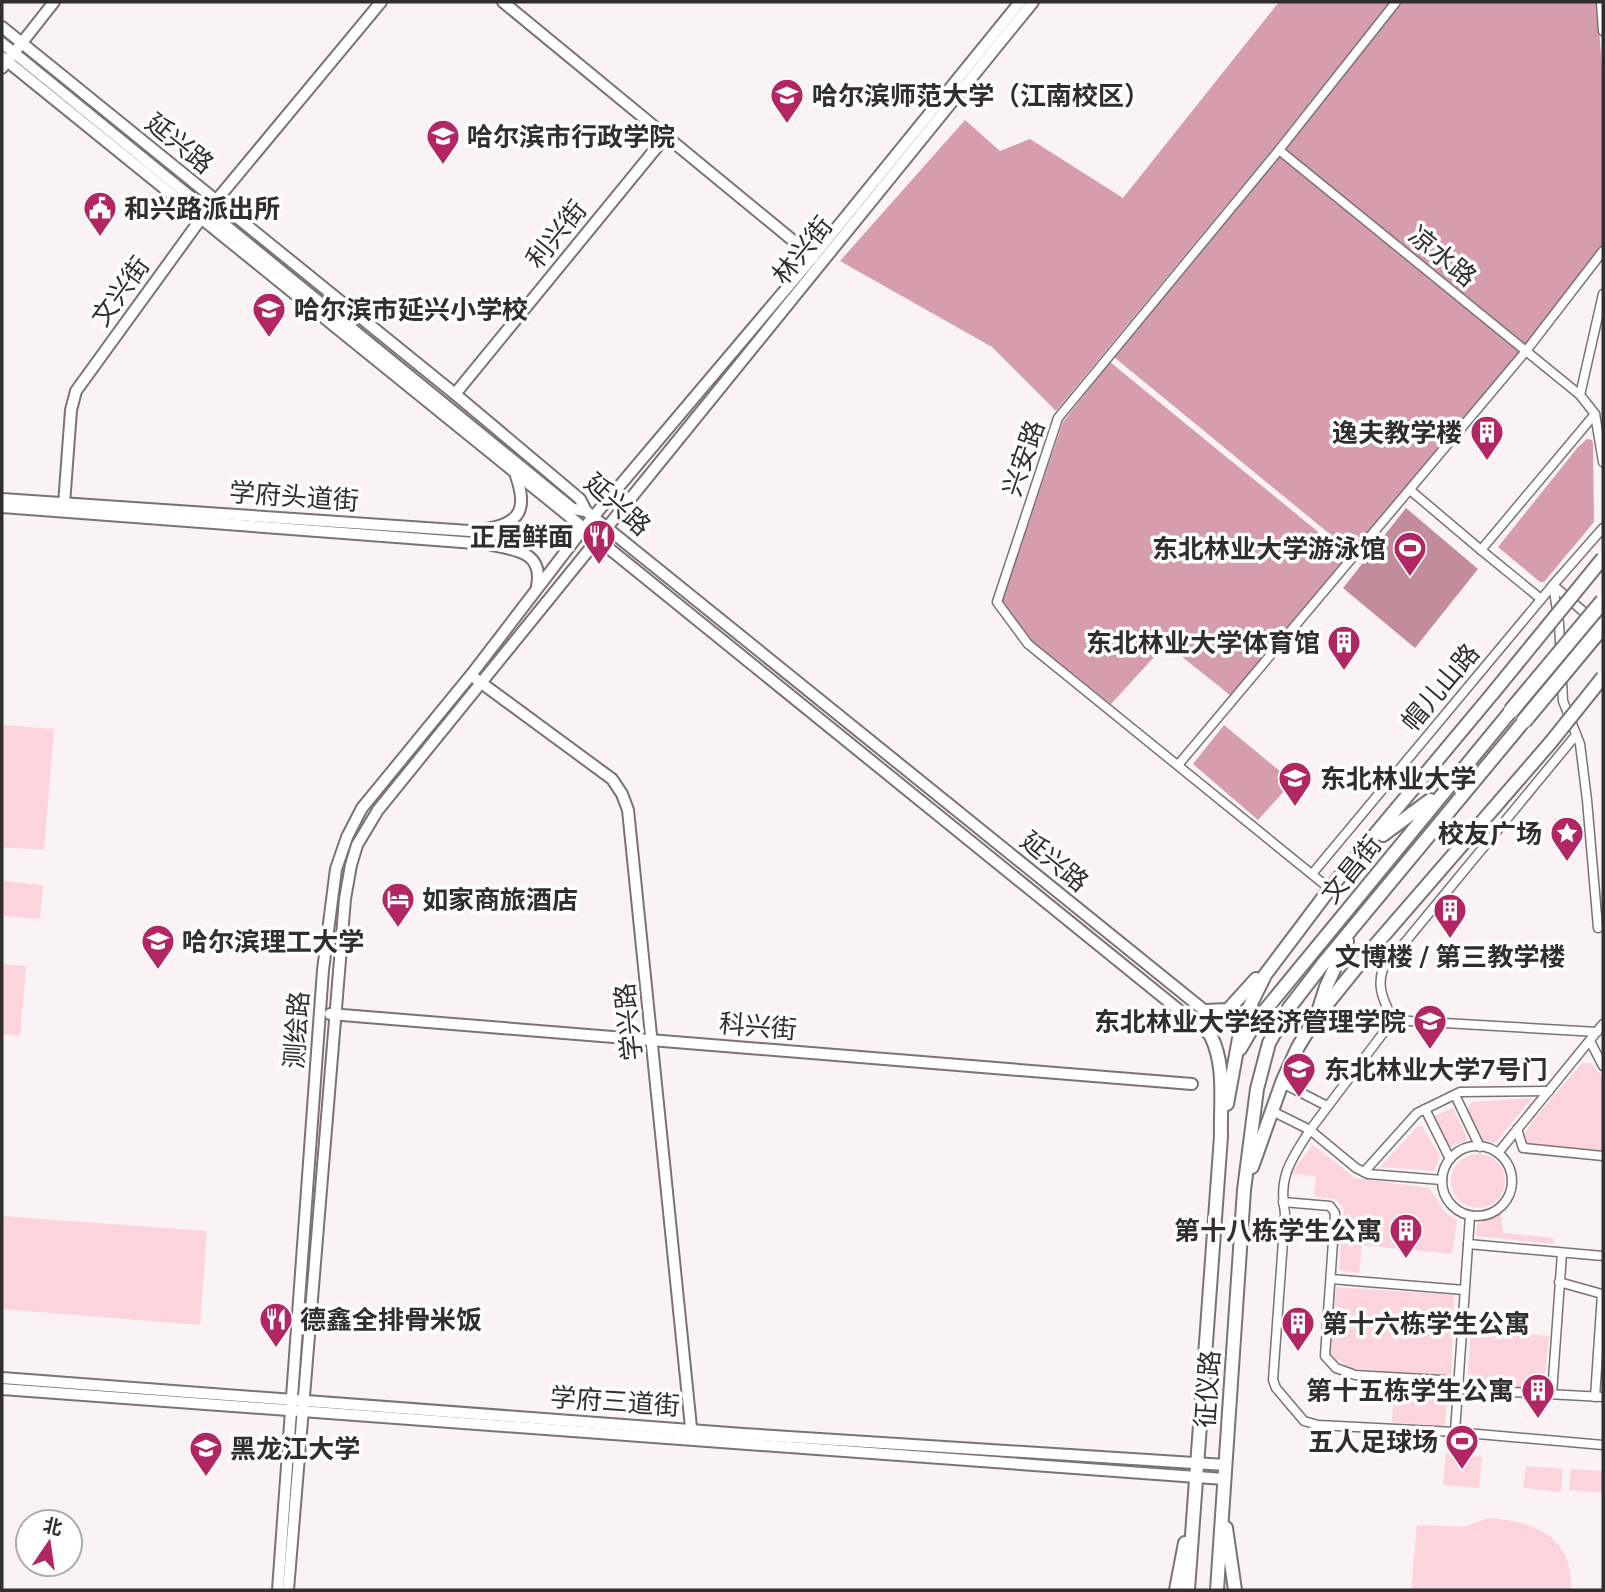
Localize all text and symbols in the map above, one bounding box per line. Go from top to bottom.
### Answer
school or university icon: 哈尔滨师范大学（江南校区） [768,76,806,125]
place label: 哈尔滨师范大学（江南校区） [812,79,1150,112]
street label: 延兴路 [139,106,221,180]
school or university icon: 哈尔滨市行政学院 [424,117,462,166]
place label: 哈尔滨市行政学院 [467,120,675,153]
public building icon: 和兴路派出所 [81,189,119,238]
place label: 和兴路派出所 [124,192,280,225]
street label: 利兴街 [519,193,593,275]
street label: 林兴街 [765,209,839,291]
street label: 凉水路 [1402,219,1484,293]
street label: 文兴街 [84,250,156,332]
school or university icon: 哈尔滨市延兴小学校 [250,290,288,339]
place label: 哈尔滨市延兴小学校 [294,293,528,326]
building icon: 逸夫教学楼 [1468,413,1506,462]
street label: 兴安路 [995,416,1051,500]
place label: 逸夫教学楼 [1332,416,1462,449]
street label: 延兴路 [578,466,658,542]
street label: 学府头道街 [228,475,360,517]
restaurant icon: 正居鲜面 [580,517,618,566]
place label: 正居鲜面 [470,520,574,553]
sports icon: 东北林业大学游泳馆 [1391,529,1429,578]
place label: 东北林业大学游泳馆 [1152,532,1386,565]
building icon: 东北林业大学体育馆 [1325,623,1363,672]
place label: 东北林业大学体育馆 [1086,626,1320,659]
street label: 帽儿山路 [1394,637,1486,737]
school or university icon: 东北林业大学 [1276,759,1314,808]
place label: 东北林业大学 [1320,762,1476,795]
place icon: 校友广场 [1548,814,1586,863]
place label: 校友广场 [1438,817,1542,850]
street label: 延兴路 [1014,824,1096,898]
street label: 文昌街 [1314,828,1388,910]
hotel icon: 如家商旅酒店 [379,880,417,929]
place label: 如家商旅酒店 [422,883,578,916]
building icon: 文博楼 / 第三教学楼 [1431,891,1469,940]
school or university icon: 哈尔滨理工大学 [139,922,177,971]
place label: 哈尔滨理工大学 [182,925,364,958]
place label: 文博楼 / 第三教学楼 [1335,940,1565,973]
street label: 学兴路 [608,981,648,1063]
street label: 测绘路 [277,990,315,1070]
school or university icon: 东北林业大学经济管理学院 [1411,1002,1449,1051]
place label: 东北林业大学经济管理学院 [1094,1005,1406,1038]
street label: 科兴街 [718,1006,798,1046]
school or university icon: 东北林业大学7号门 [1280,1050,1318,1099]
place label: 东北林业大学7号门 [1324,1053,1548,1086]
building icon: 第十八栋学生公寓 [1387,1211,1425,1260]
place label: 第十八栋学生公寓 [1174,1214,1382,1247]
restaurant icon: 德鑫全排骨米饭 [257,1300,295,1349]
place label: 德鑫全排骨米饭 [300,1303,482,1336]
building icon: 第十六栋学生公寓 [1279,1304,1317,1353]
place label: 第十六栋学生公寓 [1322,1307,1530,1340]
street label: 征仪路 [1188,1349,1226,1429]
building icon: 第十五栋学生公寓 [1519,1371,1557,1420]
place label: 第十五栋学生公寓 [1306,1374,1514,1407]
street label: 学府三道街 [549,1380,681,1422]
sports icon: 五人足球场 [1443,1422,1481,1471]
place label: 五人足球场 [1308,1425,1438,1458]
school or university icon: 黑龙江大学 [187,1429,225,1478]
place label: 黑龙江大学 [230,1432,360,1465]
north arrow [14,1508,84,1578]
text: 北 [41,1513,65,1540]

